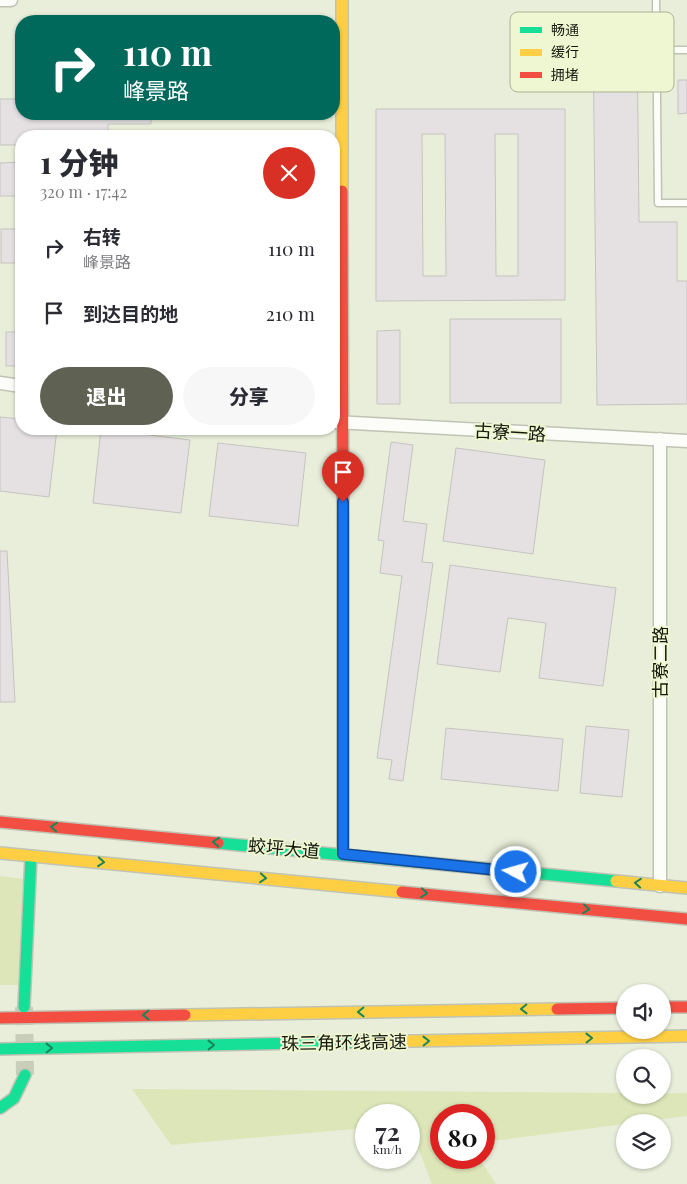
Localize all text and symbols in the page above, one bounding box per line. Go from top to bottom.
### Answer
legend [510,12,674,92]
text: 畅通 [551,20,579,39]
text: 110 m [123,28,212,75]
icon: right [40,35,105,100]
text: 缓行 [551,42,579,61]
text: 拥堵 [551,65,579,84]
text: 峰景路 [123,75,189,105]
text: 1 分钟 [40,142,118,182]
button: close [263,147,315,199]
text: 320 m · 17:42 [40,181,127,202]
text: 右转 [83,223,121,249]
icon: right [40,234,68,262]
text: 110 m [268,235,315,261]
text: 峰景路 [83,251,131,272]
icon: arrive [40,299,68,327]
text: 到达目的地 [83,300,178,326]
text: 210 m [266,300,315,326]
button: 退出 [40,367,173,425]
button: 分享 [183,367,315,425]
street label: 古寮一路 [473,418,547,446]
pin [322,451,364,502]
icon: arrive [329,458,357,486]
street label: 古寮二路 [648,626,672,698]
one-way arrow [49,822,57,833]
street label: 蛟坪大道 [247,833,321,863]
one-way arrow [211,837,219,848]
position arrow [489,845,541,897]
one-way arrow [97,857,105,868]
one-way arrow [259,872,267,883]
one-way arrow [634,878,642,889]
one-way arrow [421,888,429,899]
one-way arrow [582,903,590,914]
map controls [616,984,671,1169]
button: sound [616,984,671,1039]
one-way arrow [520,1004,528,1014]
one-way arrow [357,1007,365,1017]
one-way arrow [142,1010,150,1020]
street label: 珠三角环线高速 [281,1029,407,1055]
one-way arrow [585,1032,593,1043]
one-way arrow [422,1036,430,1046]
one-way arrow [208,1040,215,1050]
one-way arrow [45,1043,53,1053]
button: search [616,1049,671,1104]
speed limit sign: 80 [430,1104,495,1169]
text: 72 [375,1114,400,1147]
button: layers [616,1114,671,1169]
text: km/h [373,1141,402,1157]

